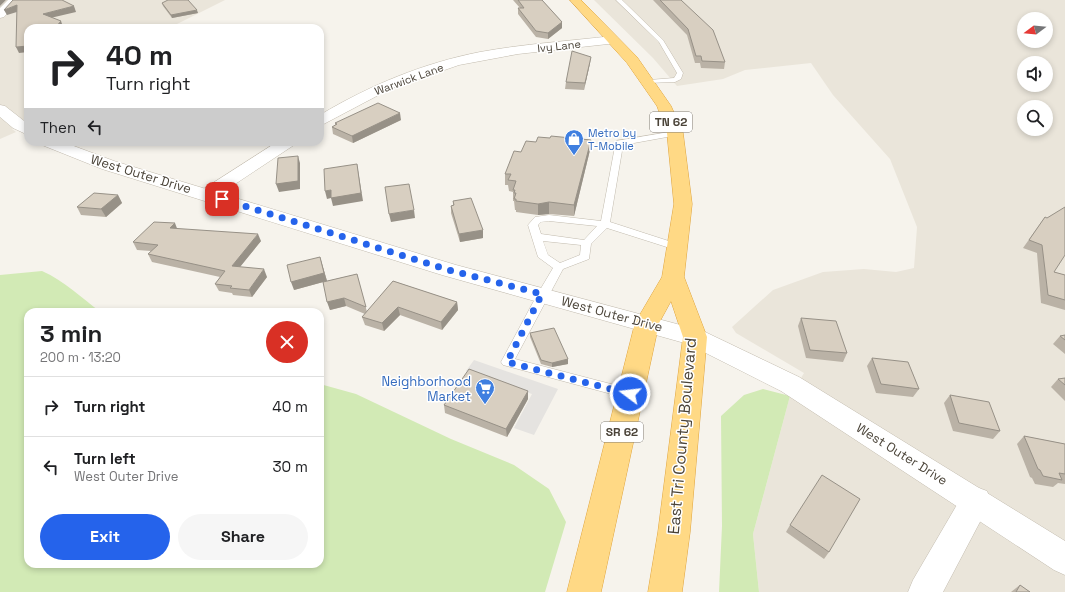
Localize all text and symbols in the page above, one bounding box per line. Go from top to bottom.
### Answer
north arrow [1017,12,1053,48]
map controls [1017,12,1053,136]
text: 40 m [106,37,173,73]
street label: Ivy Lane [537,37,581,55]
icon: right [40,40,92,92]
button: sound [1017,56,1053,92]
street label: Warwick Lane [373,60,445,98]
text: Turn right [106,72,190,95]
button: search [1017,100,1053,136]
road number: TN 62 [650,112,692,132]
icon: left [84,116,106,138]
text: Then [40,118,76,137]
place label: Metro by T-Mobile [588,126,636,153]
shop icon: Metro by T-Mobile [563,128,585,156]
street label: West Outer Drive [89,151,193,197]
pin [205,182,239,216]
icon: arrive [211,188,233,210]
street label: West Outer Drive [559,292,665,336]
text: 3 min [40,318,102,349]
button: close [266,321,308,363]
street label: East Tri County Boulevard [663,337,701,535]
text: 200 m · 13:20 [40,349,121,366]
place label: Neighborhood Market [381,373,471,405]
position arrow [609,373,651,415]
supermarket icon: Neighborhood Market [474,377,496,405]
icon: right [40,396,62,418]
text: Turn right [74,397,145,416]
text: 40 m [272,397,308,416]
street label: West Outer Drive [853,419,951,489]
road number: SR 62 [601,422,643,442]
text: Turn left [74,449,136,468]
icon: left [40,456,62,478]
text: 30 m [273,457,308,476]
text: West Outer Drive [74,468,178,485]
button: Exit [40,514,170,560]
button: Share [178,514,308,560]

